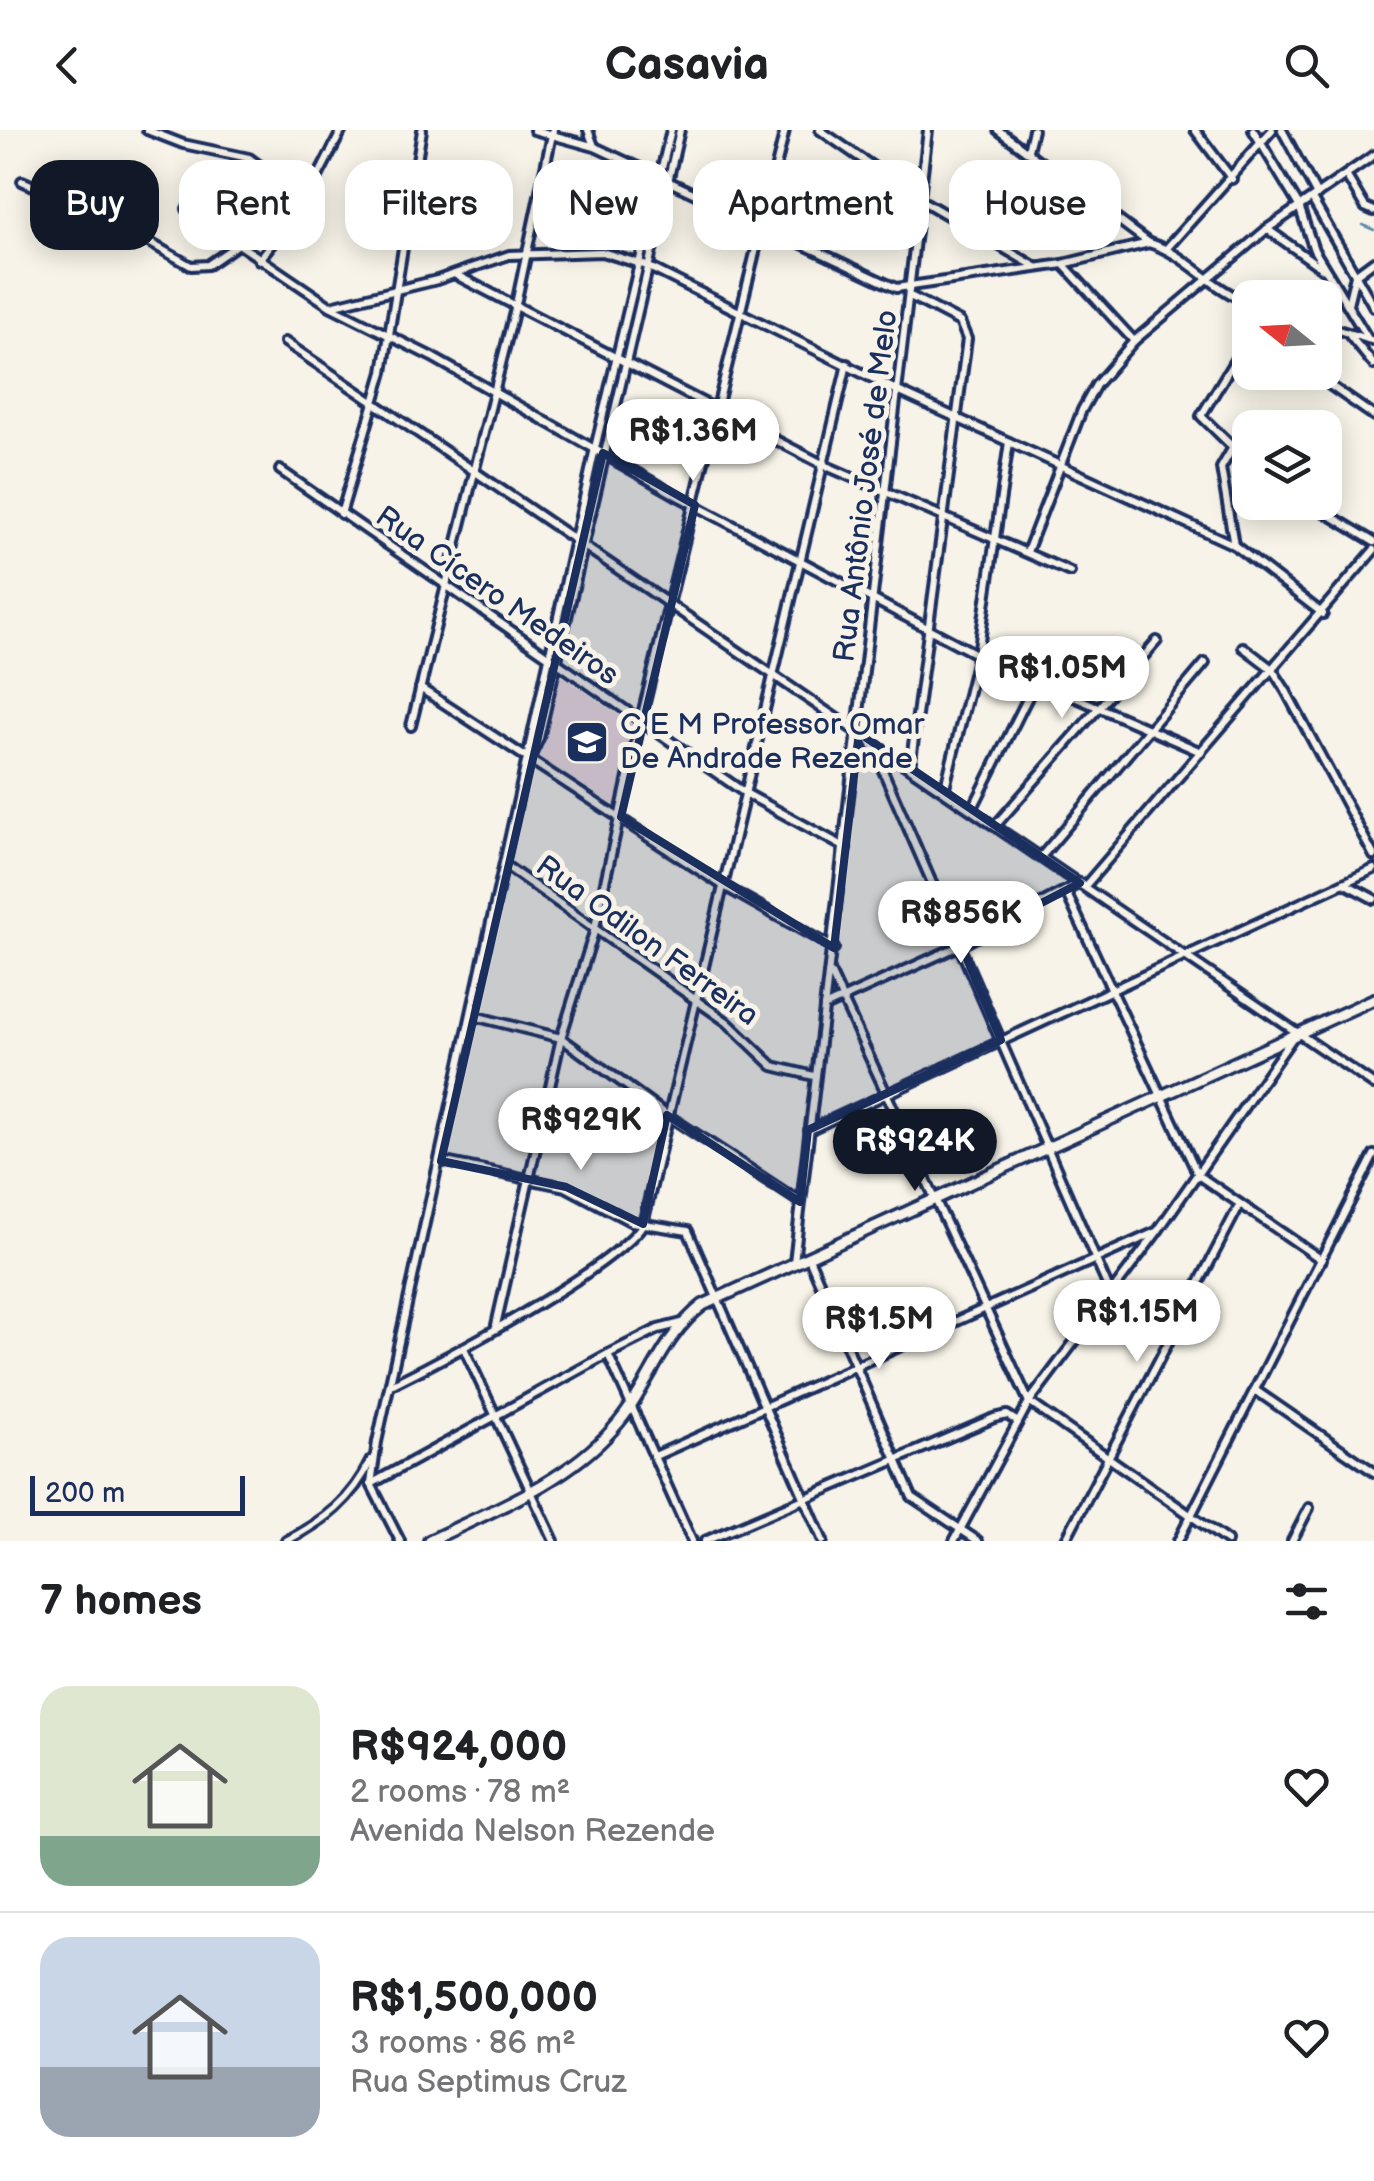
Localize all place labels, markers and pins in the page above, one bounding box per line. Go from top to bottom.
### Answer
pin: R$1.36M [601,399,785,484]
pin: R$1.05M [970,636,1154,721]
place label: C E M Professor Omar De Andrade Rezende [620,707,926,777]
school or university icon: C E M Professor Omar De Andrade Rezende [564,719,610,765]
pin: R$856K [880,881,1042,966]
pin: R$929K [500,1088,662,1173]
pin: R$924K [834,1109,996,1194]
pin: R$1.15M [1045,1280,1229,1365]
pin: R$1.5M [798,1287,960,1372]

